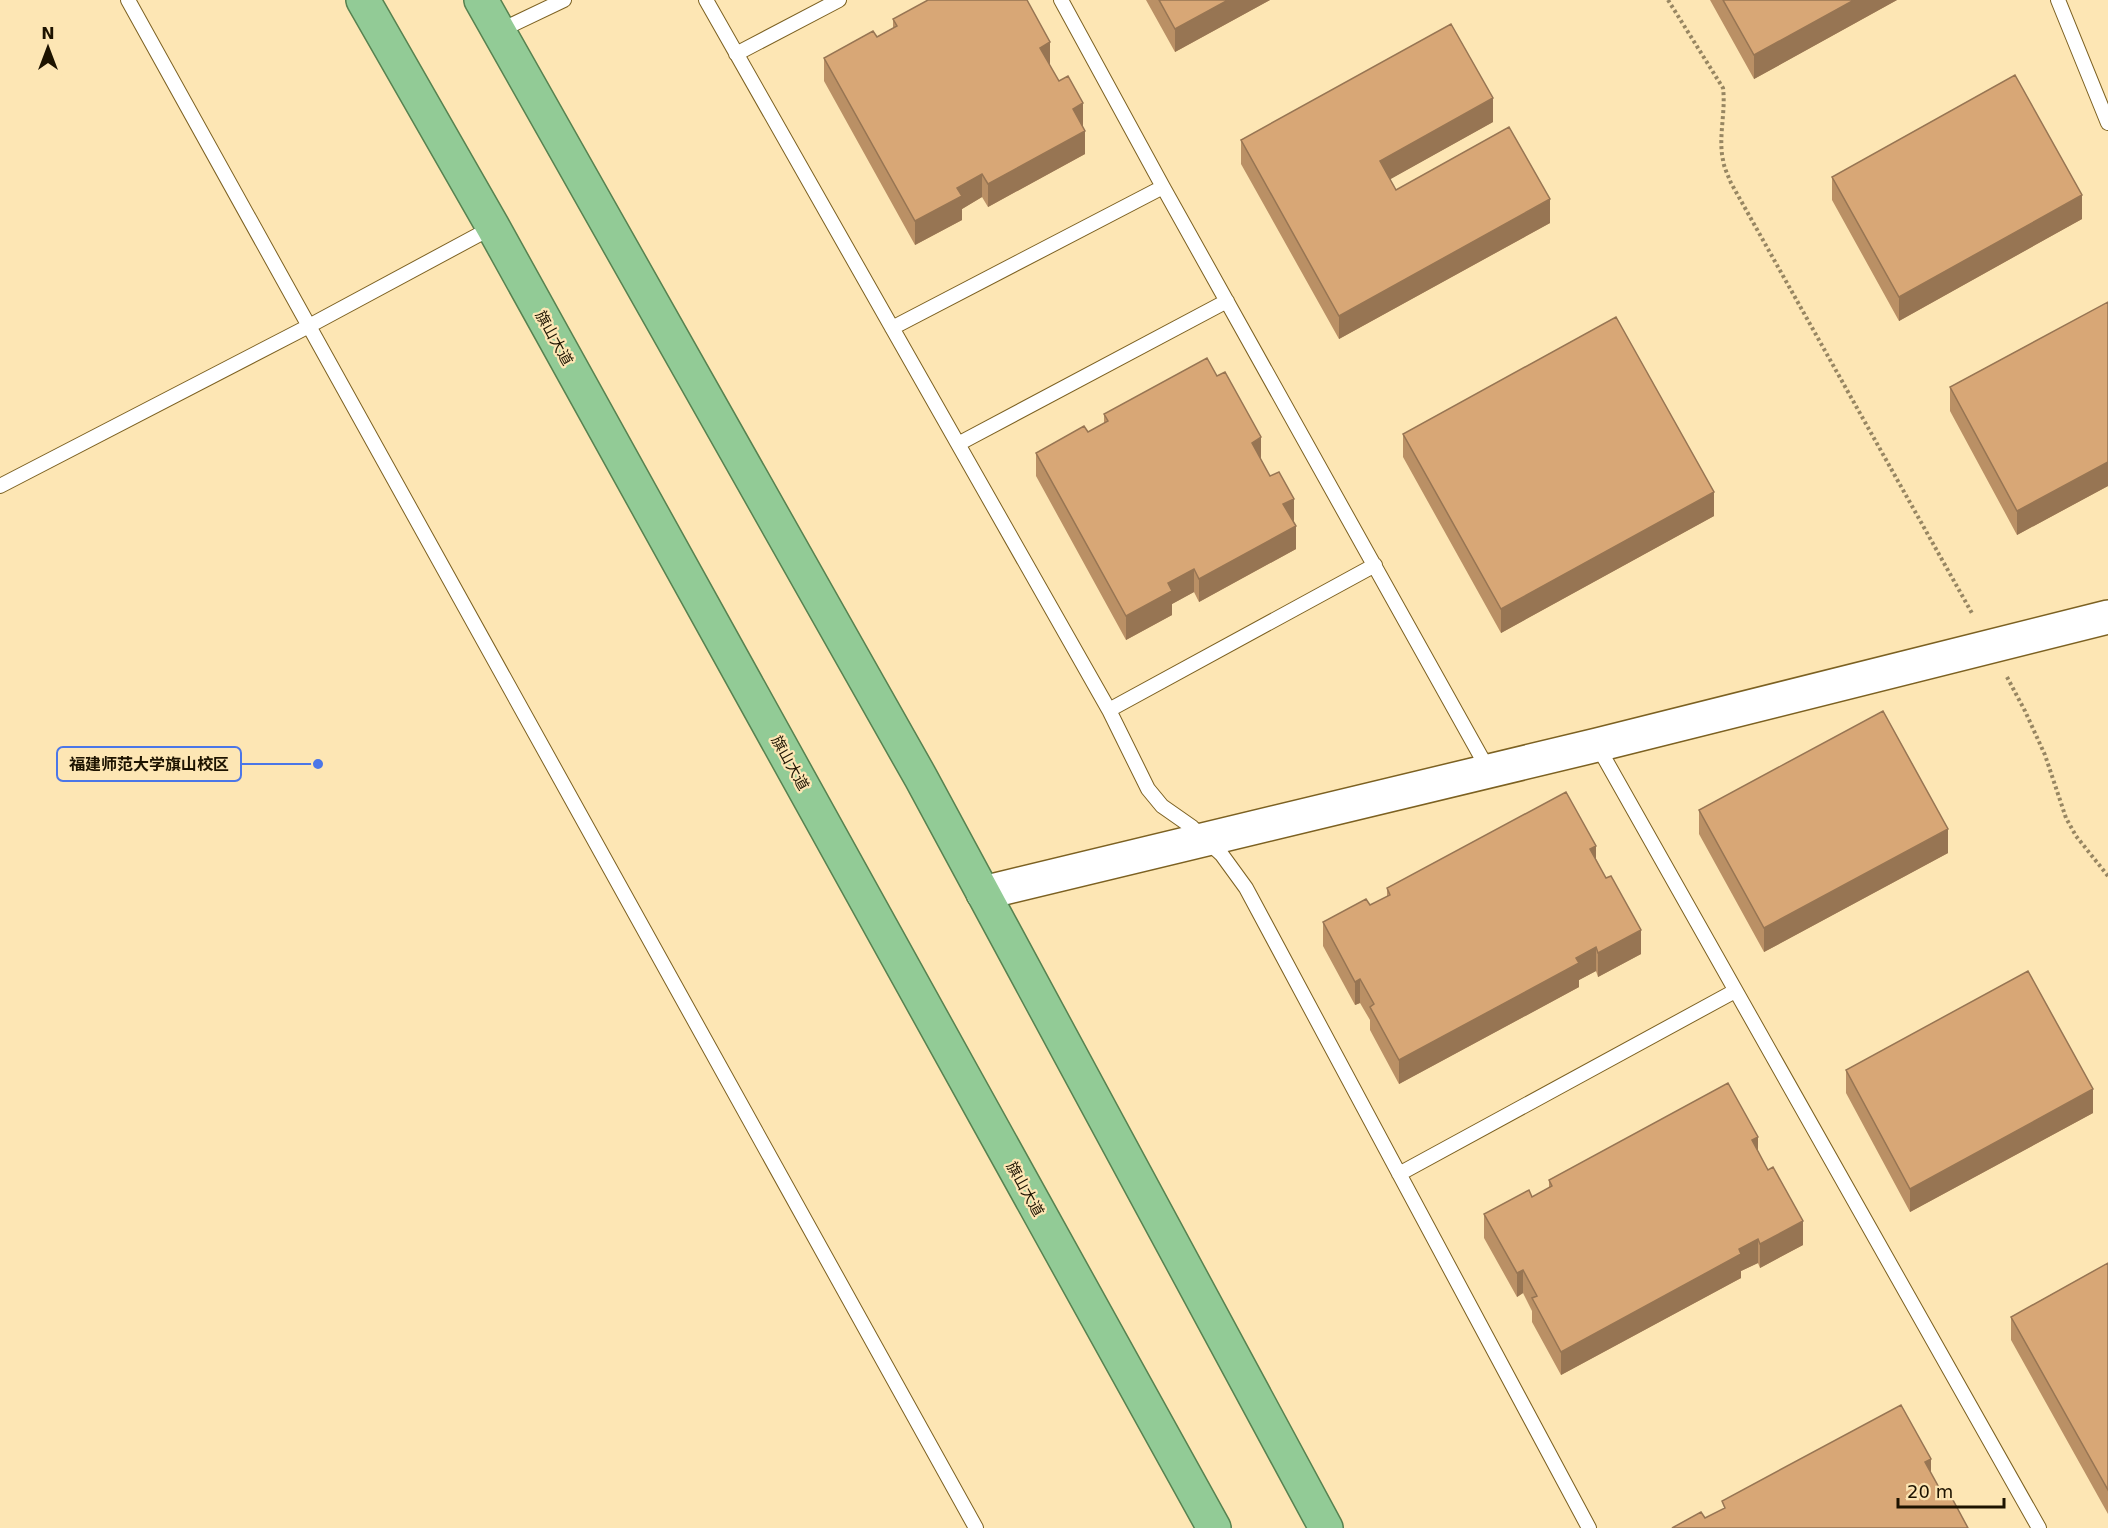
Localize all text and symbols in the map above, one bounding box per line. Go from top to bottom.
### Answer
north arrow [18,18,78,78]
text: N [41,24,55,43]
street label: 旗山大道 [532,307,576,369]
street label: 旗山大道 [768,732,812,794]
callout: 福建师范大学旗山校区 [57,747,241,781]
text: 福建师范大学旗山校区 [69,755,229,774]
street label: 旗山大道 [1003,1158,1047,1220]
scale bar [1898,1471,2004,1509]
text: 20 m [1907,1481,1953,1502]

